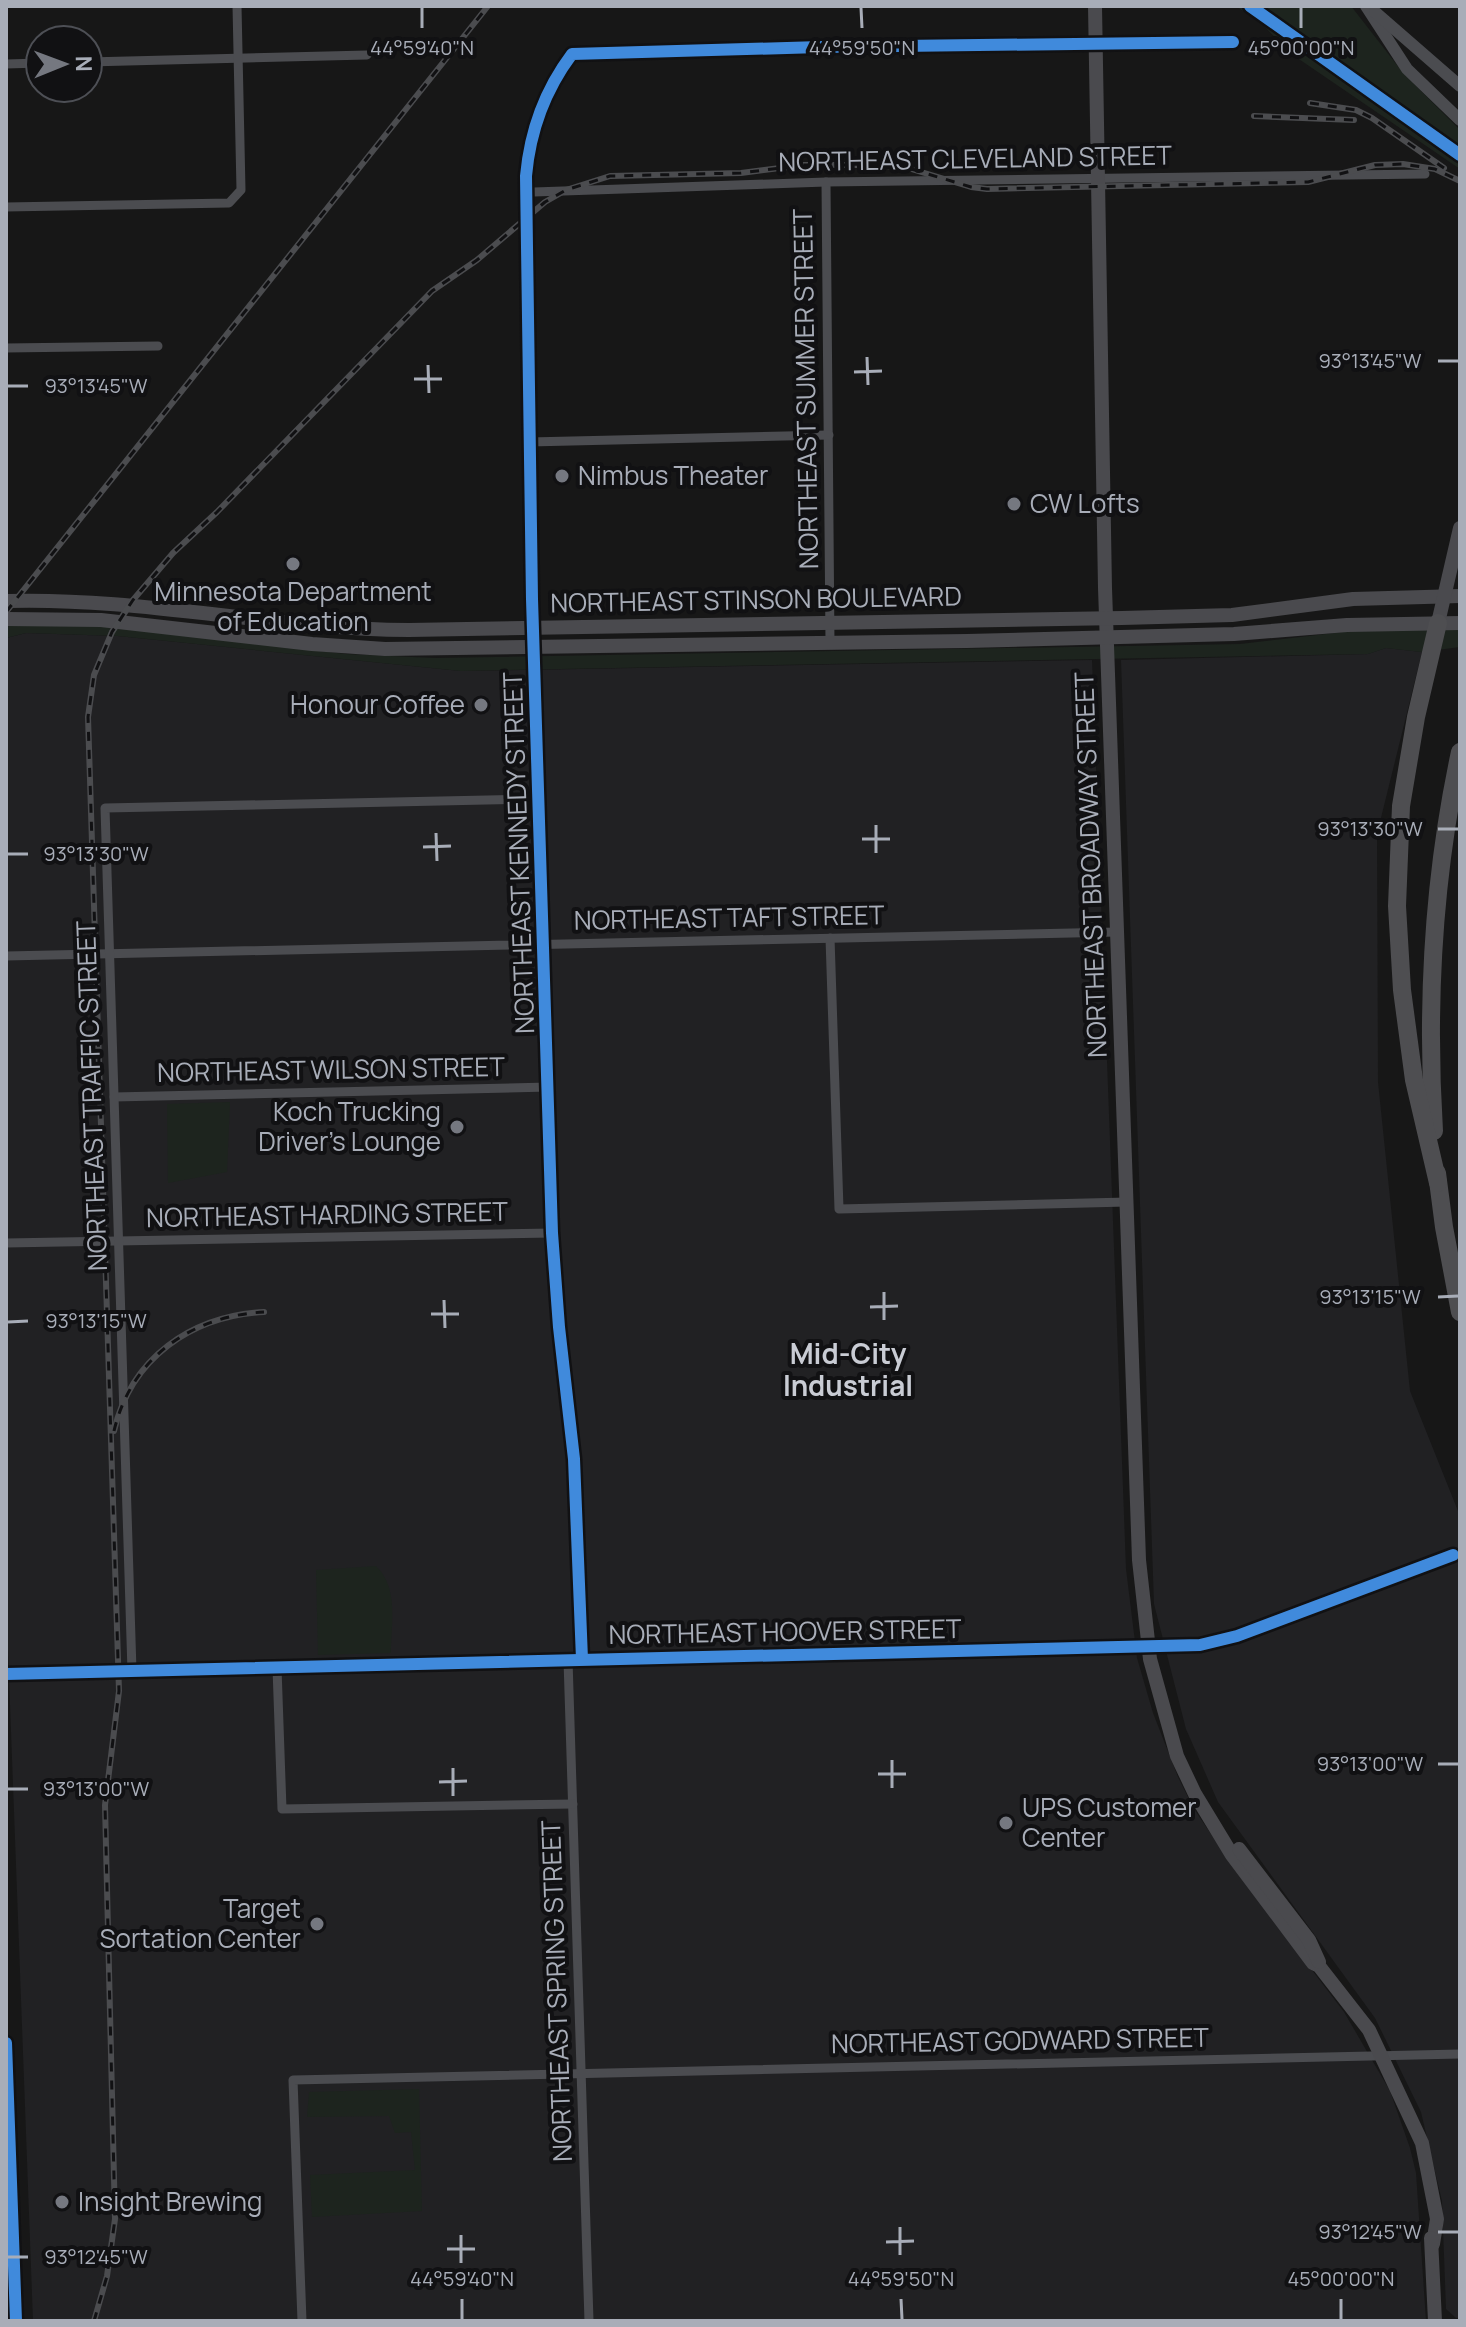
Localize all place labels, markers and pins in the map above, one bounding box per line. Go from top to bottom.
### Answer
place label: Nimbus Theater [578,457,768,493]
marker: Nimbus Theater [553,467,571,485]
place label: CW Lofts [1030,485,1140,521]
marker: CW Lofts [1005,495,1023,513]
marker: Minnesota Department of Education [284,555,302,573]
place label: Minnesota Department of Education [154,573,432,639]
place label: Honour Coffee [290,686,465,722]
marker: Honour Coffee [472,696,490,714]
place label: Koch Trucking Driver's Lounge [258,1093,441,1159]
marker: Koch Trucking Driver's Lounge [448,1118,466,1136]
place label: UPS Customer Center [1022,1789,1197,1855]
marker: UPS Customer Center [997,1814,1015,1832]
place label: Target Sortation Center [100,1890,301,1956]
marker: Target Sortation Center [308,1915,326,1933]
place label: Insight Brewing [78,2183,262,2219]
marker: Insight Brewing [53,2193,71,2211]

